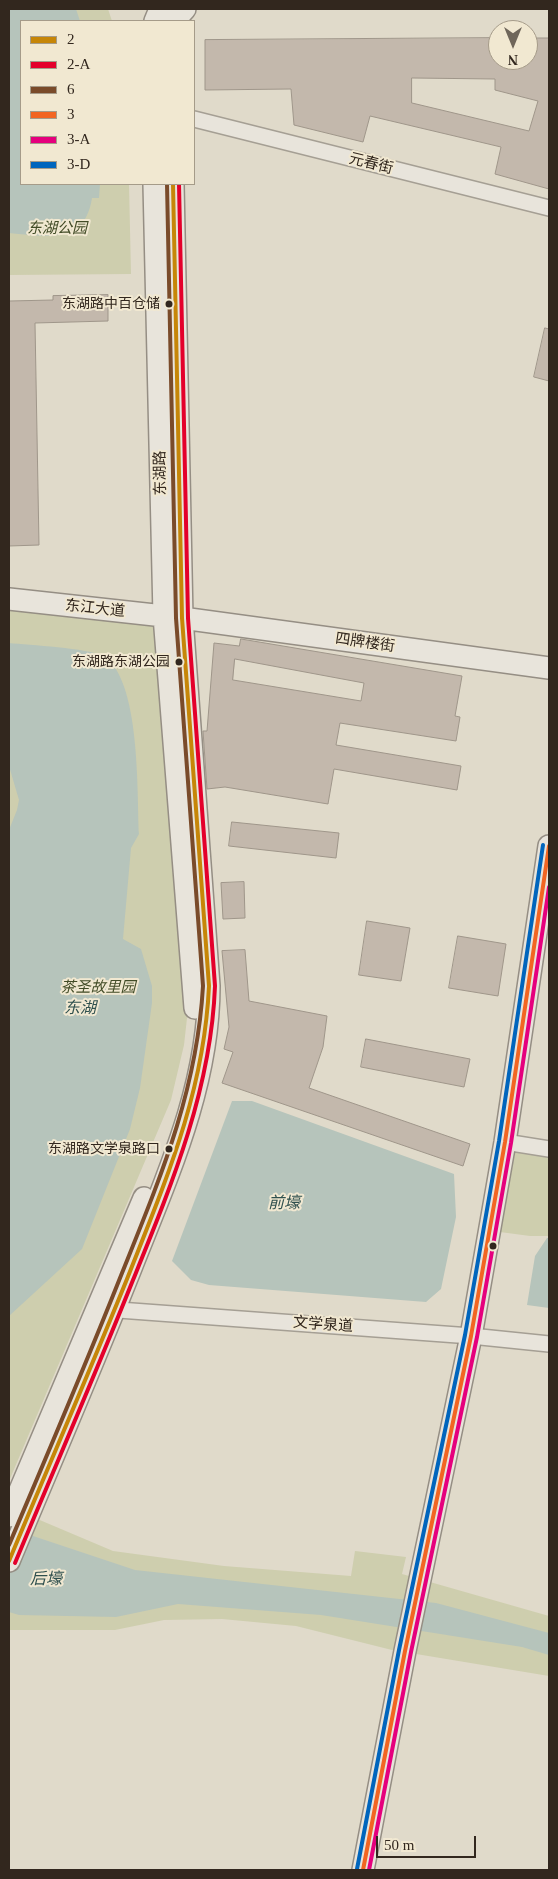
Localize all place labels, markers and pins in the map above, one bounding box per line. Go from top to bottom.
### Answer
place label: 东湖路中百仓储 [62,296,160,312]
marker: 东湖路中百仓储 [164,299,174,309]
place label: 东湖路东湖公园 [72,654,170,670]
marker: 东湖路东湖公园 [174,657,184,667]
place label: 东湖路文学泉路口 [48,1141,160,1157]
marker: 东湖路文学泉路口 [164,1144,174,1154]
unlabelled marker [488,1241,498,1251]

